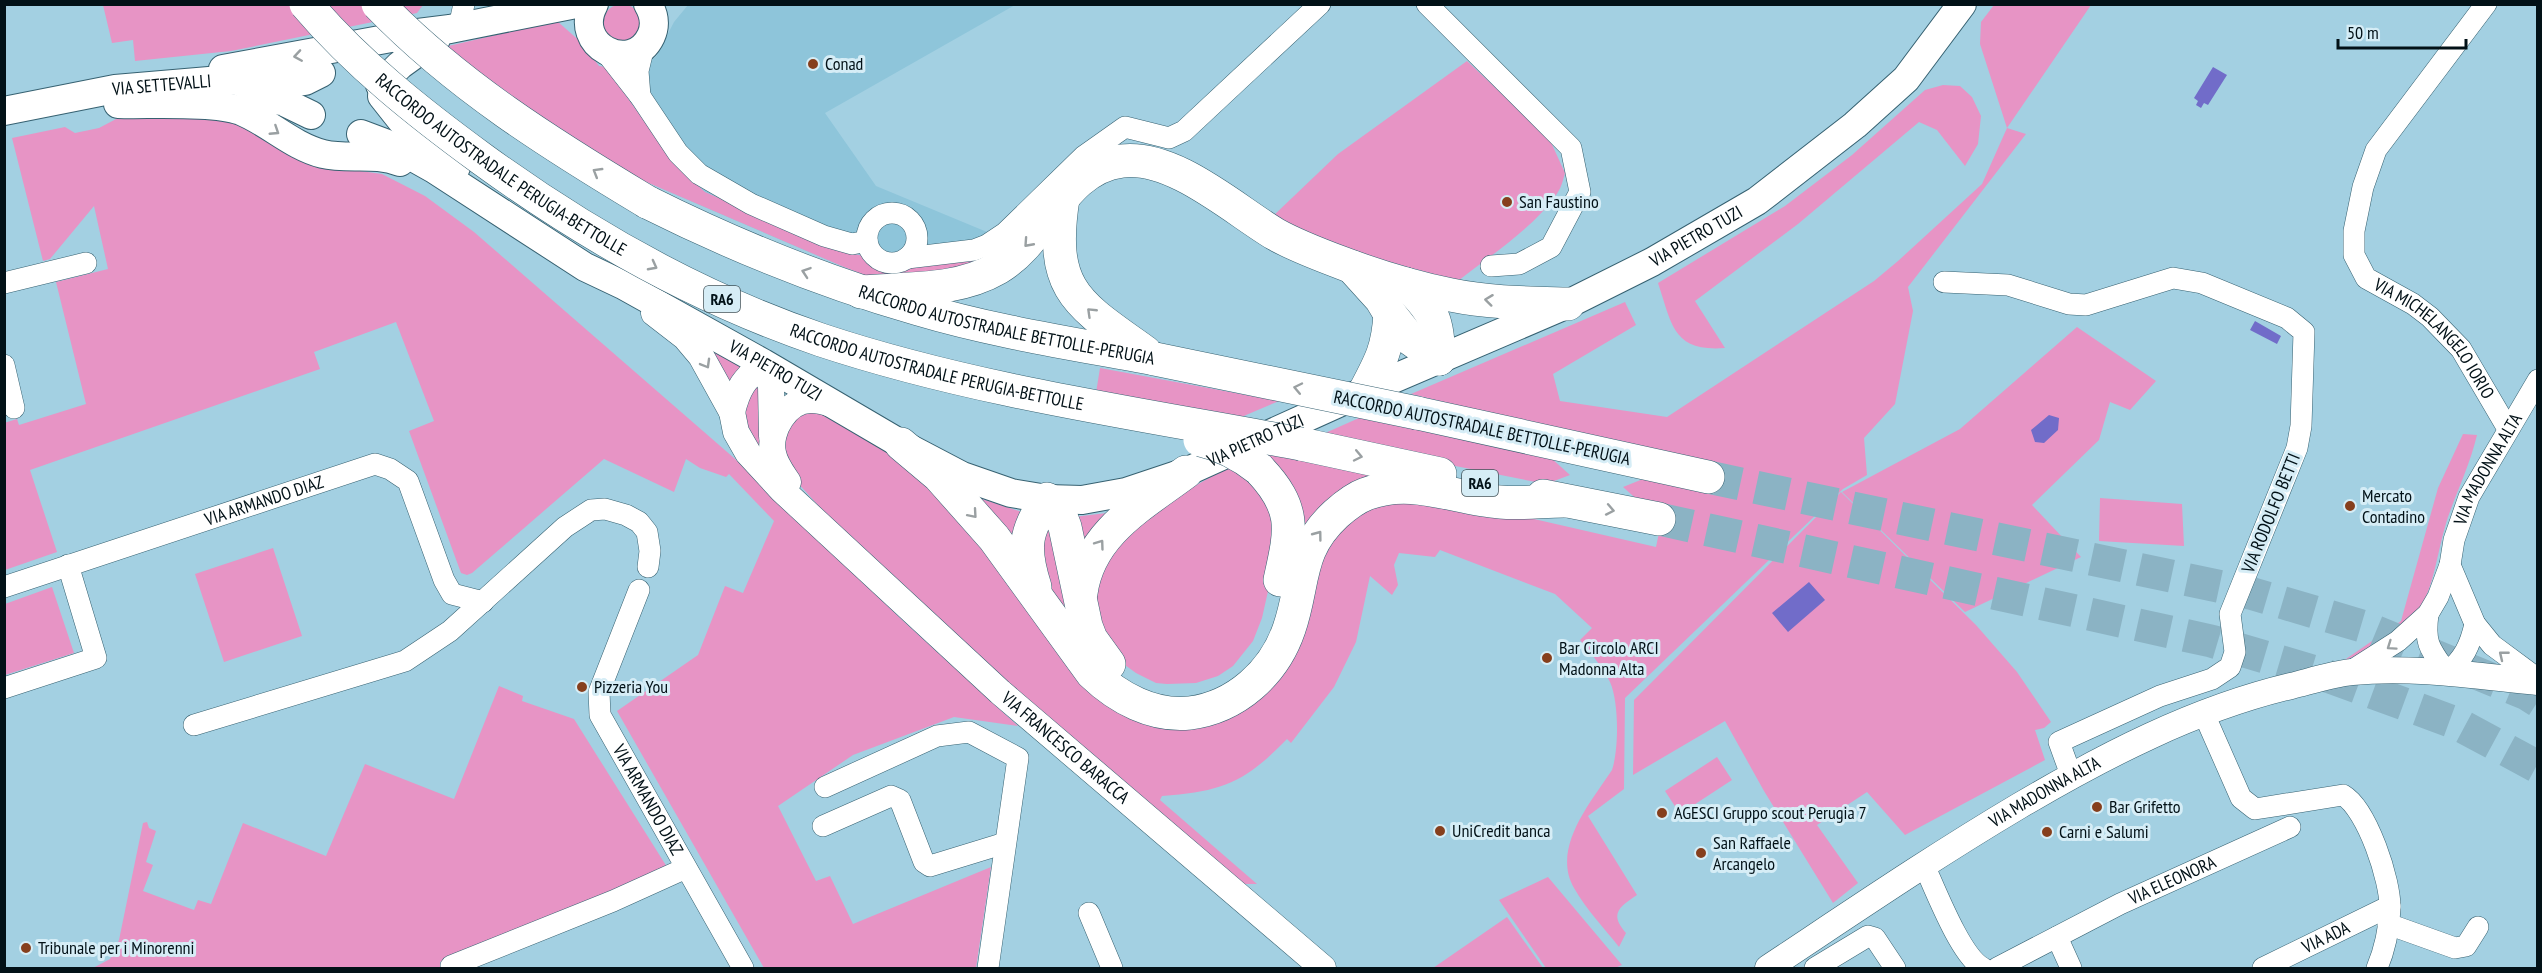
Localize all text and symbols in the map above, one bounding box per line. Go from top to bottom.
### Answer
scale bar [2338,12,2466,50]
text: 50 m [2347,21,2379,44]
one-way arrow [294,49,303,61]
place label: Conad [825,52,863,75]
marker: Conad [806,57,820,71]
street label: RACCORDO AUTOSTRADALE PERUGIA-BETTOLLE [371,68,631,261]
street label: VIA SETTEVALLI [110,69,212,100]
one-way arrow [268,124,279,135]
one-way arrow [593,168,603,179]
place label: San Faustino [1519,190,1599,213]
marker: San Faustino [1500,195,1514,209]
street label: VIA PIETRO TUZI [1645,200,1746,272]
one-way arrow [1024,237,1035,247]
one-way arrow [647,259,657,270]
one-way arrow [801,267,812,280]
street label: VIA MICHELANGELO IORIO [2369,272,2500,403]
street label: RACCORDO AUTOSTRADALE BETTOLLE-PERUGIA [856,279,1157,370]
road number: RA6 [704,286,740,312]
one-way arrow [1484,295,1493,307]
one-way arrow [1087,308,1098,319]
street label: RACCORDO AUTOSTRADALE PERUGIA-BETTOLLE [787,318,1086,415]
street label: VIA PIETRO TUZI [724,334,826,406]
one-way arrow [698,357,710,368]
one-way arrow [1293,382,1303,395]
street label: RACCORDO AUTOSTRADALE BETTOLLE-PERUGIA [1332,385,1633,470]
street label: VIA PIETRO TUZI [1203,408,1307,472]
street label: VIA MADONNA ALTA [2448,409,2527,529]
one-way arrow [1353,449,1363,462]
street label: VIA RODOLFO BETTI [2236,450,2305,577]
street label: VIA ARMANDO DIAZ [201,470,326,531]
road number: RA6 [1462,470,1498,496]
place label: Mercato Contadino [2362,484,2425,528]
marker: Mercato Contadino [2343,499,2357,513]
one-way arrow [1606,503,1615,515]
one-way arrow [966,507,977,518]
one-way arrow [1311,530,1322,541]
one-way arrow [1093,539,1104,550]
place label: Bar Circolo ARCI Madonna Alta [1559,636,1659,680]
one-way arrow [2387,639,2398,650]
marker: Bar Circolo ARCI Madonna Alta [1540,651,1554,665]
one-way arrow [2499,651,2510,662]
place label: Pizzeria You [594,675,668,698]
marker: Pizzeria You [575,680,589,694]
street label: VIA FRANCESCO BARACCA [996,686,1135,809]
street label: VIA ARMANDO DIAZ [607,739,689,859]
street label: VIA MADONNA ALTA [1984,751,2104,833]
place label: Bar Grifetto [2109,795,2181,818]
marker: Bar Grifetto [2090,800,2104,814]
place label: AGESCI Gruppo scout Perugia 7 [1674,801,1867,824]
marker: AGESCI Gruppo scout Perugia 7 [1655,806,1669,820]
place label: UniCredit banca [1452,819,1551,842]
place label: Carni e Salumi [2059,820,2149,843]
marker: UniCredit banca [1433,824,1447,838]
marker: Carni e Salumi [2040,825,2054,839]
place label: San Raffaele Arcangelo [1713,831,1791,875]
marker: San Raffaele Arcangelo [1694,846,1708,860]
street label: VIA ELEONORA [2124,850,2220,910]
street label: VIA ADA [2297,915,2354,959]
place label: Tribunale per i Minorenni [38,936,194,959]
marker: Tribunale per i Minorenni [19,941,33,955]

